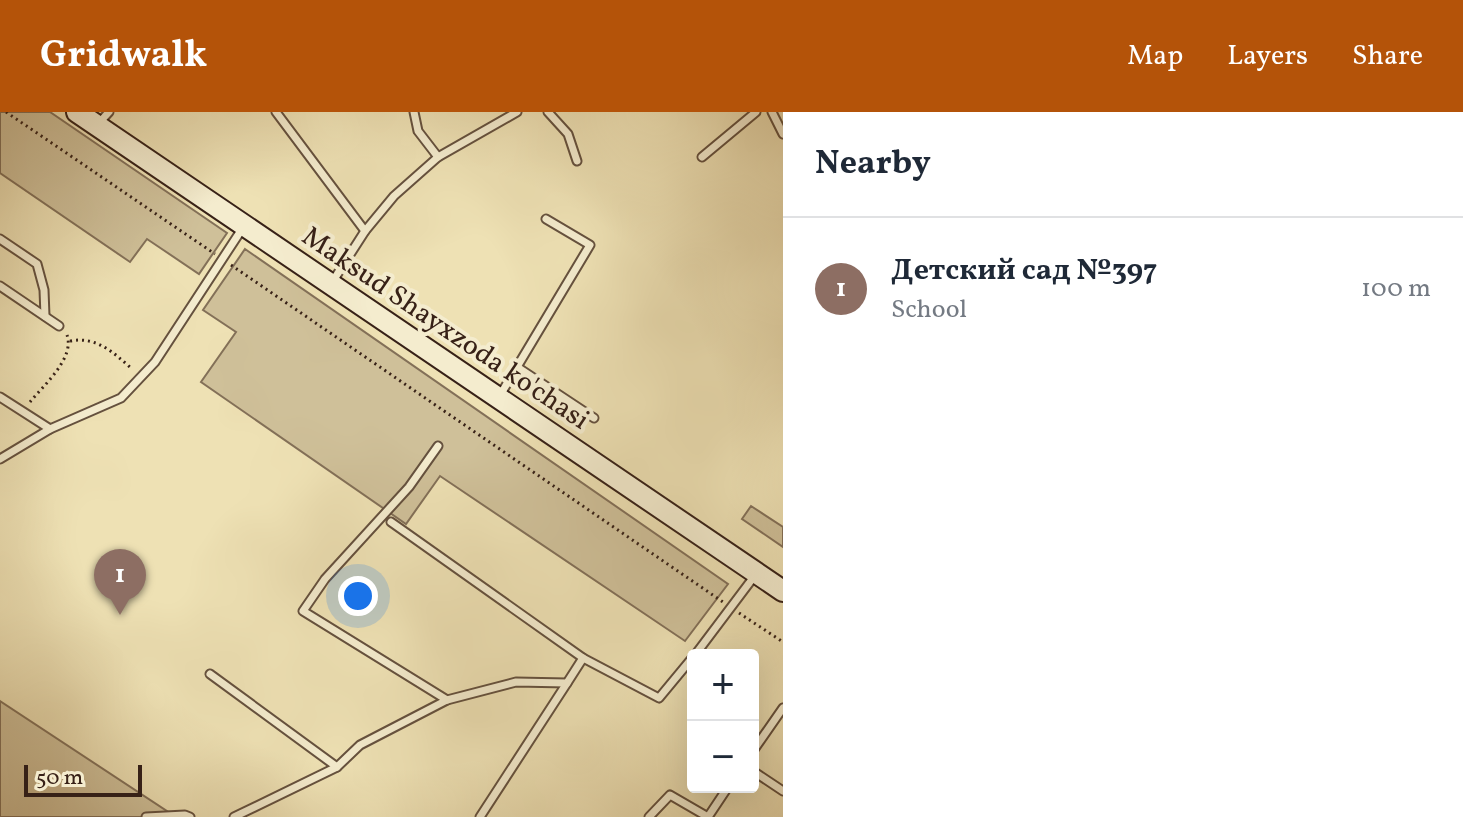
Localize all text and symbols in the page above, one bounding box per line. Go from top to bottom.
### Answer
text: Gridwalk [40,30,207,83]
text: Map [1127,37,1183,76]
text: Layers [1227,37,1308,76]
text: Share [1352,37,1423,76]
text: Nearby [815,141,931,188]
street label: Maksud Shayxzoda ko'chasi [293,218,597,440]
text: Детский сад №397 [891,250,1157,292]
text: 1 [836,271,846,307]
text: 100 m [1361,271,1431,307]
text: School [891,292,967,328]
pin: 1 [94,549,146,615]
your location [338,576,378,616]
map controls [687,649,759,793]
button: + [687,649,759,721]
button: − [687,721,759,793]
scale bar [24,761,142,797]
text: 50 m [36,763,83,794]

